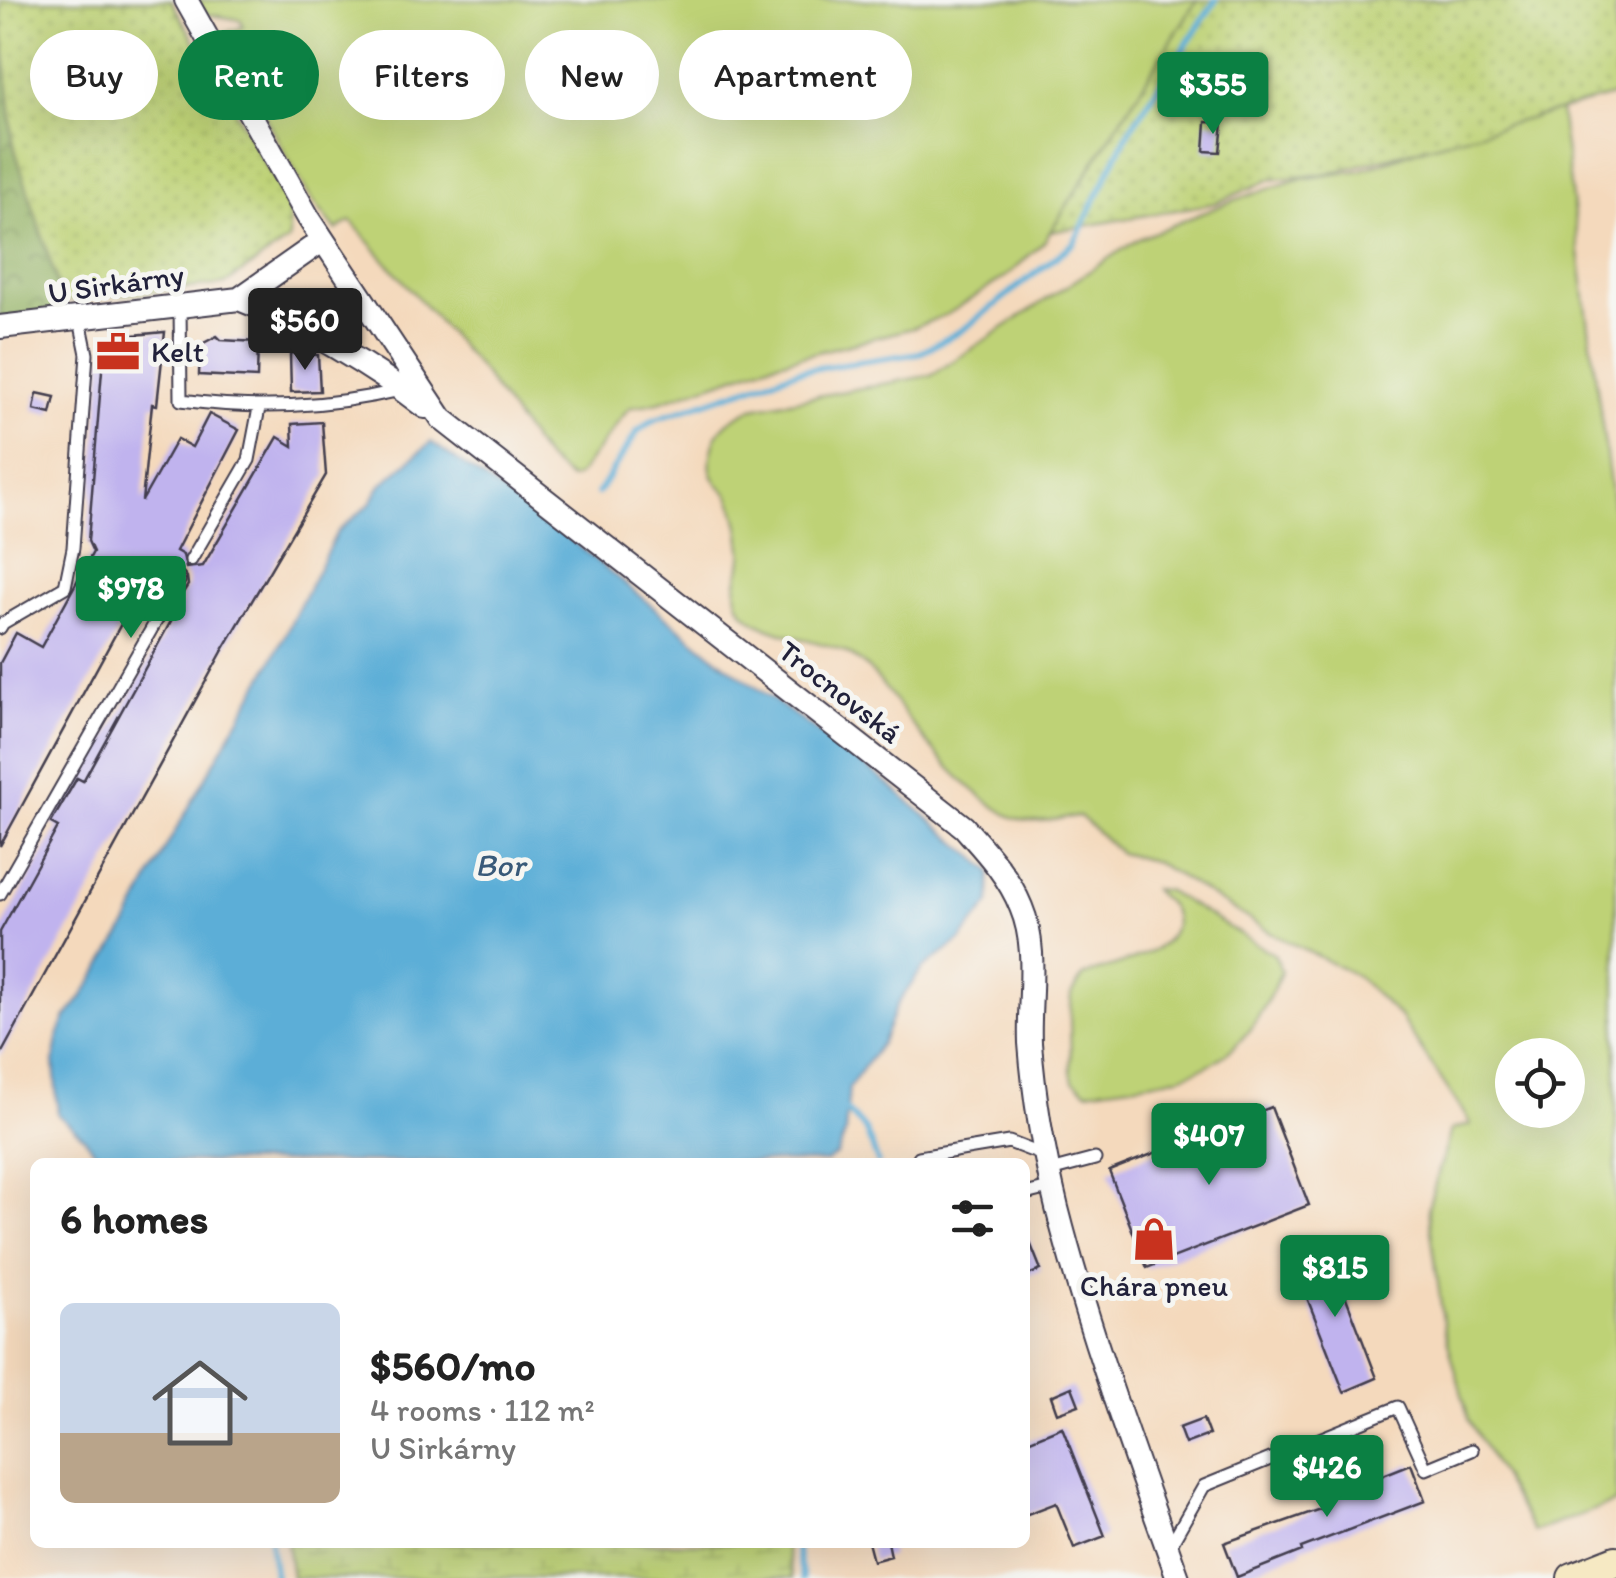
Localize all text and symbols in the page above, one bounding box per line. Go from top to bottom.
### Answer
chip: Buy [30,30,158,120]
chip: Rent [178,30,319,120]
chip: Filters [339,30,505,120]
chip: New [525,30,659,120]
chip: Apartment [679,30,912,120]
pin: $355 [1154,52,1272,137]
text: $355 [1179,65,1247,103]
street label: U Sirkárny [46,256,186,311]
pin: $560 [246,288,364,373]
text: $560 [270,301,340,339]
office icon: Kelt [94,328,142,376]
place label: Kelt [151,333,204,370]
pin: $978 [72,556,190,641]
text: $978 [98,569,164,607]
street label: Trocnovská [771,632,910,751]
water label: Bor [475,846,528,884]
map controls [1495,1038,1585,1128]
button: locate [1495,1038,1585,1128]
pin: $407 [1150,1103,1268,1188]
text: $407 [1173,1116,1245,1154]
icon: filters [945,1191,1000,1246]
text: 6 homes [60,1193,208,1244]
shop icon: Chára pneu [1130,1215,1178,1263]
pin: $815 [1276,1235,1394,1320]
text: $815 [1302,1248,1368,1286]
place label: Chára pneu [1080,1267,1229,1304]
text: $560/mo [370,1340,536,1391]
icon: home [140,1343,260,1463]
text: 4 rooms · 112 m² [370,1391,595,1429]
text: U Sirkárny [370,1429,516,1467]
pin: $426 [1268,1435,1386,1520]
text: $426 [1292,1448,1362,1486]

